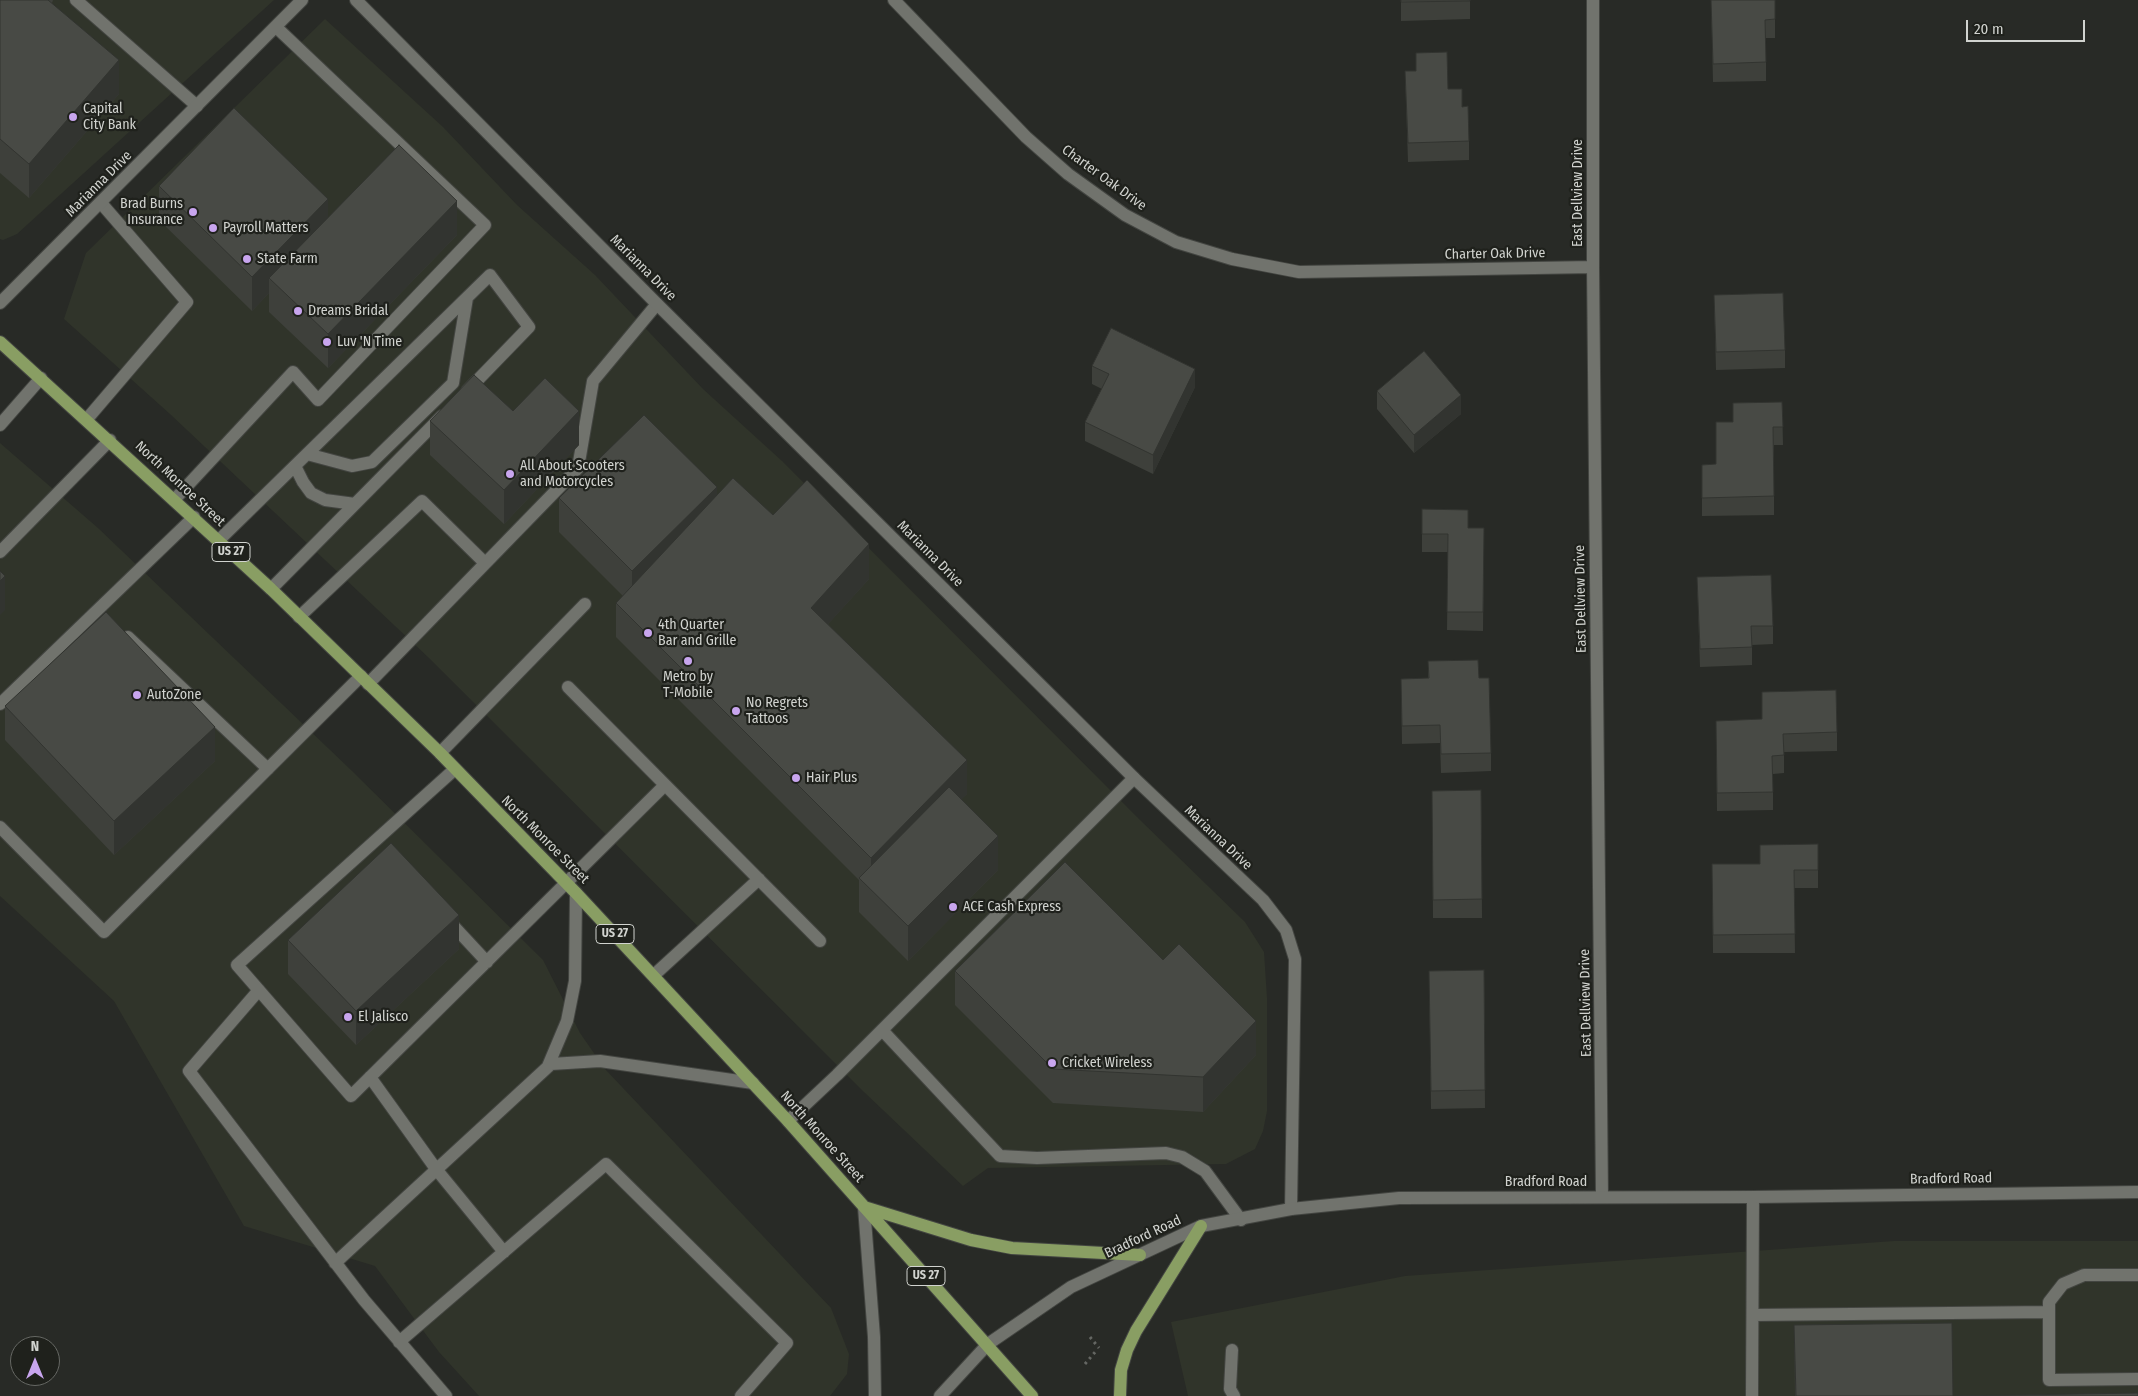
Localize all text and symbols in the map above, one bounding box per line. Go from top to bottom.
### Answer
scale bar [1968,10,2087,42]
text: 20 m [1974,20,2004,38]
place label: Capital City Bank [83,101,136,134]
marker: Capital City Bank [67,111,79,123]
street label: East Dellview Drive [1570,139,1586,247]
street label: Charter Oak Drive [1058,142,1150,214]
street label: Marianna Drive [62,147,136,221]
place label: Brad Burns Insurance [120,196,183,228]
marker: Brad Burns Insurance [187,206,199,218]
place label: Payroll Matters [223,220,308,236]
marker: Payroll Matters [207,222,219,234]
street label: Marianna Drive [606,231,680,305]
street label: Charter Oak Drive [1445,245,1545,263]
place label: State Farm [257,251,318,267]
marker: State Farm [241,253,253,265]
place label: Dreams Bridal [308,303,388,319]
marker: Dreams Bridal [292,305,304,317]
place label: Luv 'N Time [337,334,402,350]
marker: Luv 'N Time [321,336,333,348]
street label: North Monroe Street [131,438,229,530]
place label: All About Scooters and Motorcycles [520,458,625,491]
marker: All About Scooters and Motorcycles [504,468,516,480]
street label: Marianna Drive [893,517,967,591]
road number: US 27 [212,542,250,562]
street label: East Dellview Drive [1572,545,1590,653]
place label: 4th Quarter Bar and Grille [658,617,736,650]
marker: 4th Quarter Bar and Grille [642,627,654,639]
marker: Metro by T-Mobile [682,655,694,667]
place label: Metro by T-Mobile [663,669,713,702]
place label: AutoZone [147,687,201,703]
marker: AutoZone [131,689,143,701]
place label: No Regrets Tattoos [746,695,808,728]
marker: No Regrets Tattoos [730,705,742,717]
place label: Hair Plus [806,770,857,786]
marker: Hair Plus [790,772,802,784]
street label: North Monroe Street [498,793,592,887]
street label: Marianna Drive [1181,802,1255,874]
place label: ACE Cash Express [963,899,1061,915]
marker: ACE Cash Express [947,901,959,913]
road number: US 27 [596,924,634,944]
street label: East Dellview Drive [1577,949,1595,1057]
place label: El Jalisco [358,1009,408,1025]
marker: El Jalisco [342,1011,354,1023]
place label: Cricket Wireless [1062,1055,1152,1071]
marker: Cricket Wireless [1046,1057,1058,1069]
street label: North Monroe Street [777,1088,867,1186]
street label: Bradford Road [1910,1170,1992,1188]
street label: Bradford Road [1505,1174,1587,1190]
street label: Bradford Road [1102,1212,1184,1262]
road number: US 27 [907,1266,945,1285]
north arrow [10,1336,60,1386]
text: N [31,1338,39,1355]

